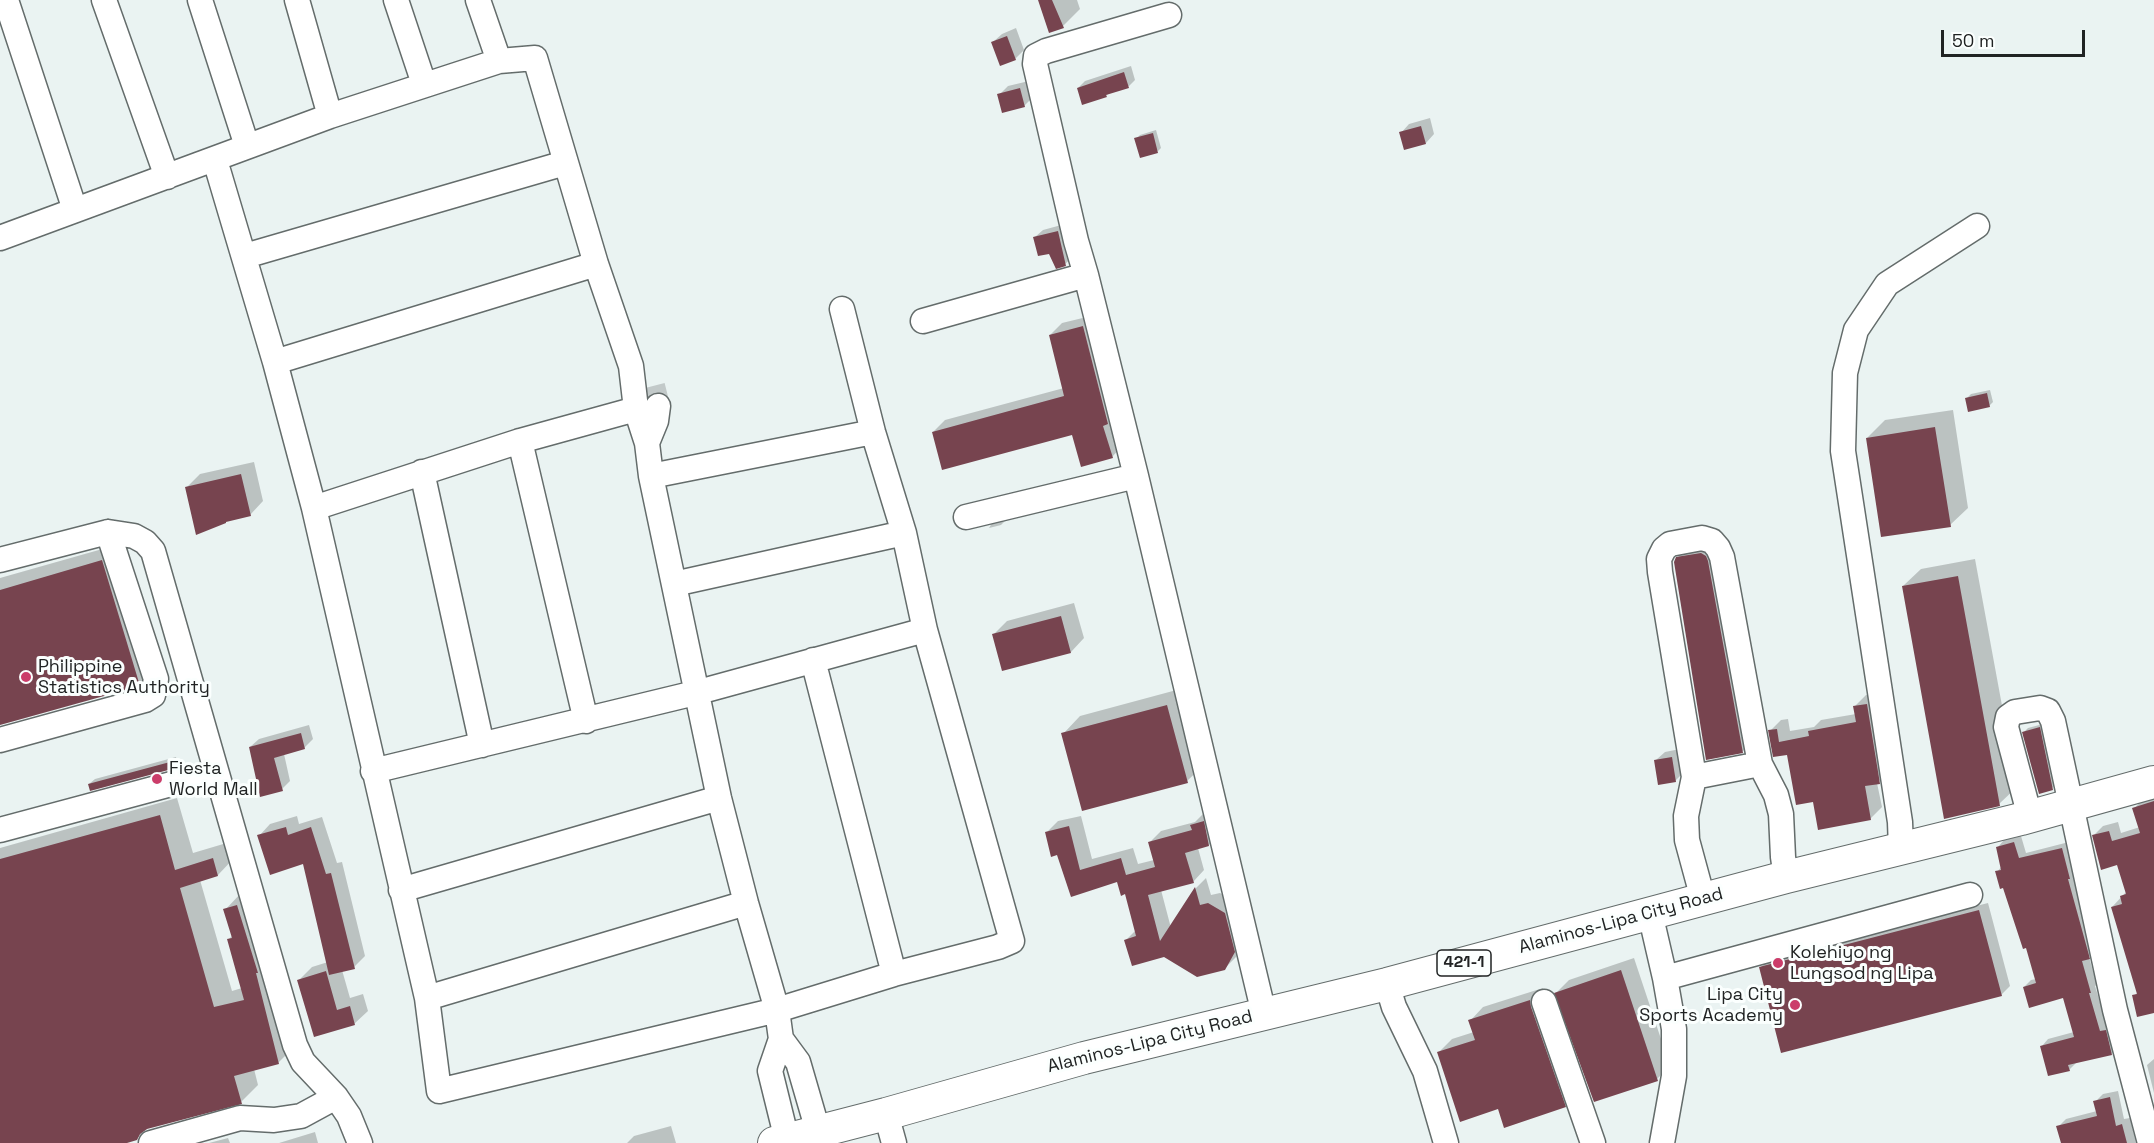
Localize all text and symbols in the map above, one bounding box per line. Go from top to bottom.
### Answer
scale bar [1944,18,2088,56]
text: 50 m [1952,29,1994,52]
place label: Philippine Statistics Authority [38,656,210,698]
marker: Philippine Statistics Authority [19,670,33,684]
place label: Fiesta World Mall [169,758,258,800]
marker: Fiesta World Mall [150,772,164,786]
street label: Alaminos-Lipa City Road [1516,883,1726,959]
place label: Kolehiyo ng Lungsod ng Lipa [1790,942,1934,984]
road number: 421-1 [1437,950,1491,976]
marker: Kolehiyo ng Lungsod ng Lipa [1771,956,1785,970]
place label: Lipa City Sports Academy [1639,984,1783,1026]
marker: Lipa City Sports Academy [1788,998,1802,1012]
street label: Alaminos-Lipa City Road [1045,1006,1255,1078]

